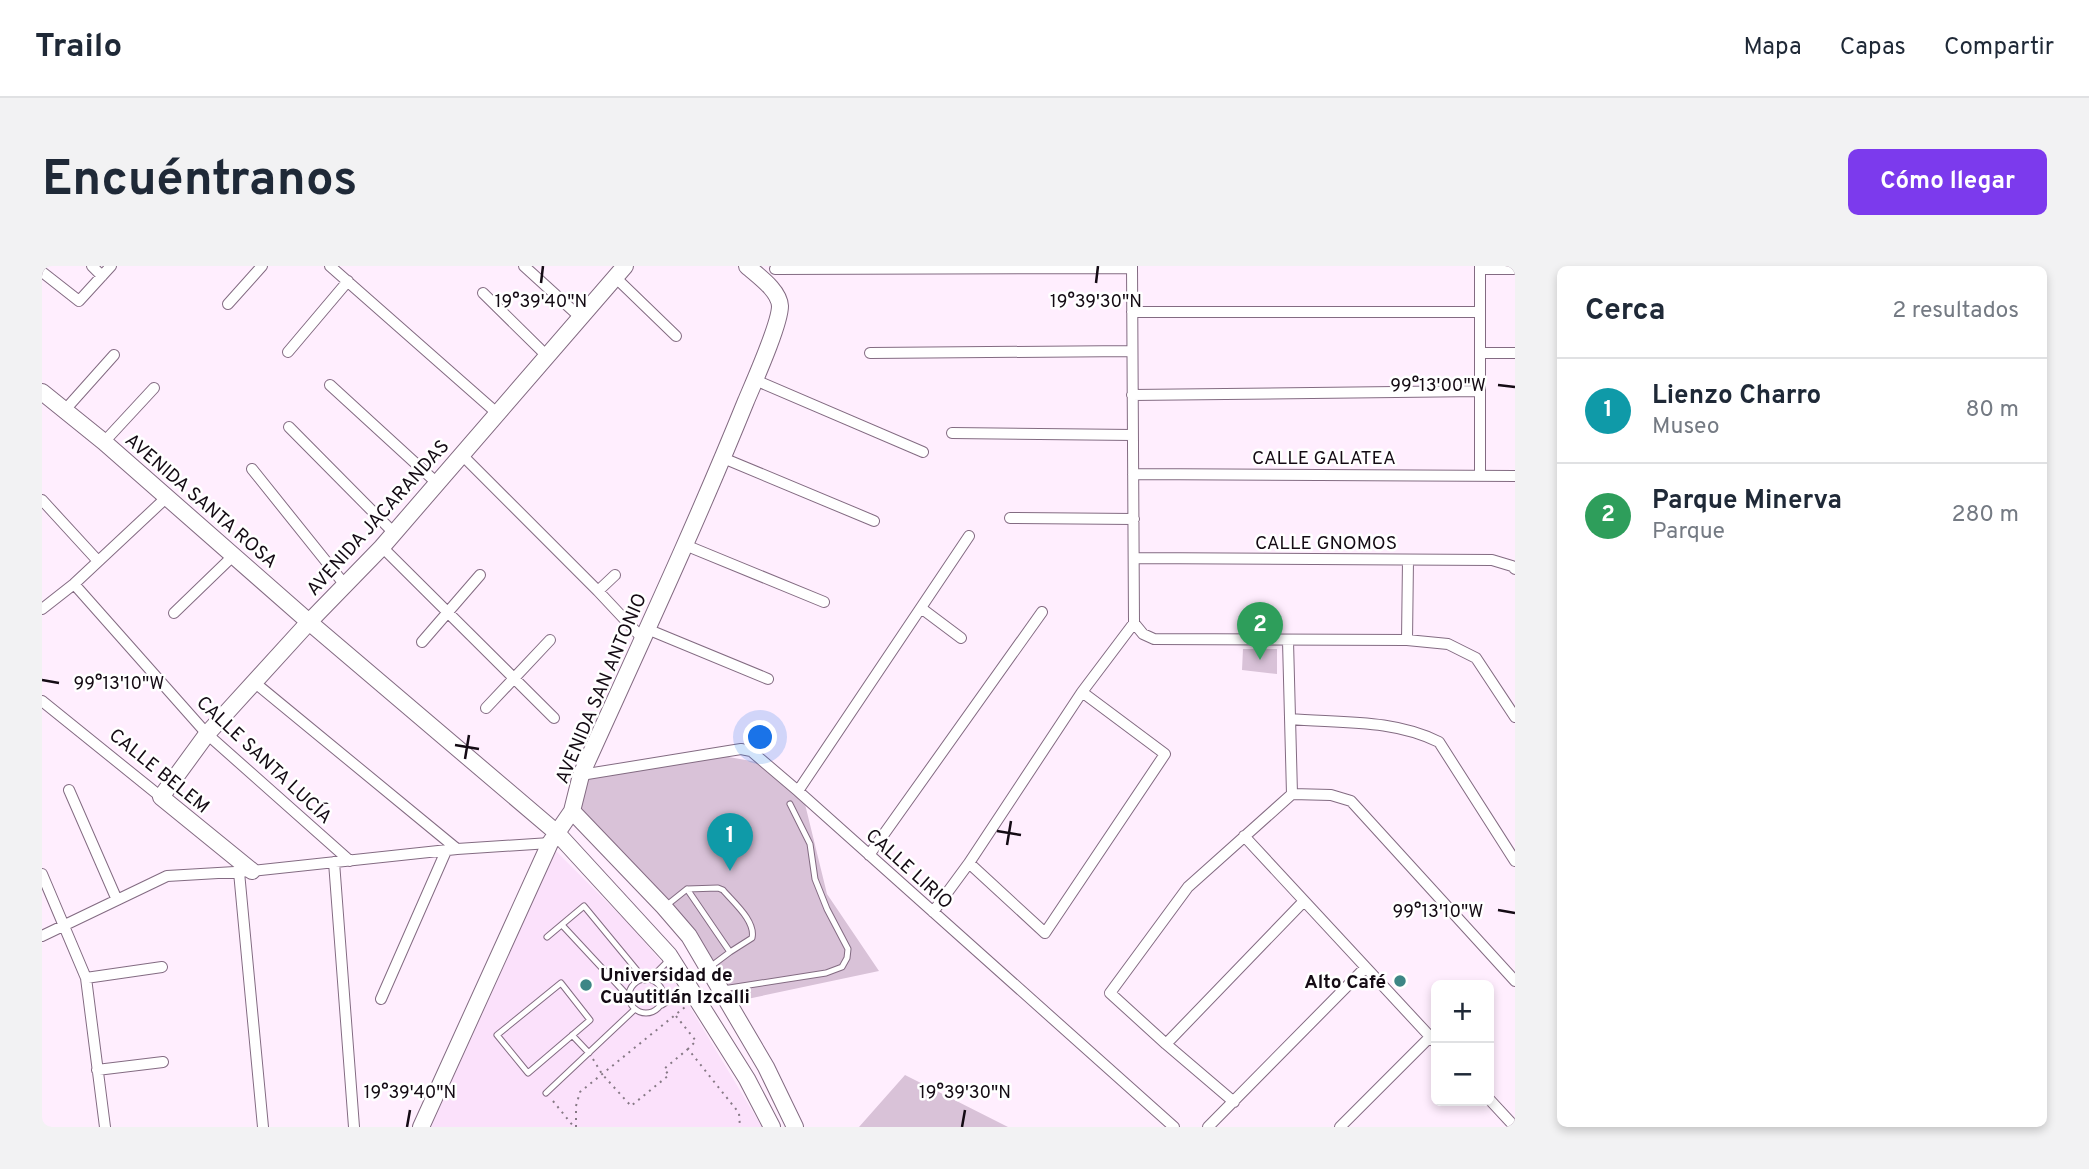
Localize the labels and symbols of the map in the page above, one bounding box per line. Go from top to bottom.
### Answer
text: 19°39'40"N [495,291,587,314]
text: 19°39'30"N [1050,291,1142,314]
text: 99°13'00"W [1390,375,1486,398]
street label: AVENIDA SANTA ROSA [120,429,282,574]
street label: AVENIDA JACARANDAS [302,435,455,601]
street label: CALLE GALATEA [1252,447,1396,471]
street label: CALLE GNOMOS [1255,532,1397,556]
street label: AVENIDA SAN ANTONIO [551,590,653,788]
pin: 2 [1237,602,1283,660]
text: 99°13'10"W [74,673,164,696]
street label: CALLE SANTA LUCÍA [191,691,337,830]
your location [743,720,777,754]
street label: CALLE BELEM [104,724,214,819]
pin: 1 [707,813,753,871]
street label: CALLE LIRIO [860,824,957,915]
text: 99°13'10"W [1393,901,1483,924]
place label: Universidad de Cuautitlán Izcalli [600,964,750,1010]
place label: Alto Café [1304,971,1386,995]
marker: Alto Café [1392,973,1408,989]
marker: Universidad de Cuautitlán Izcalli [578,977,594,993]
text: 19°39'40"N [364,1082,456,1105]
text: 19°39'30"N [919,1082,1011,1105]

